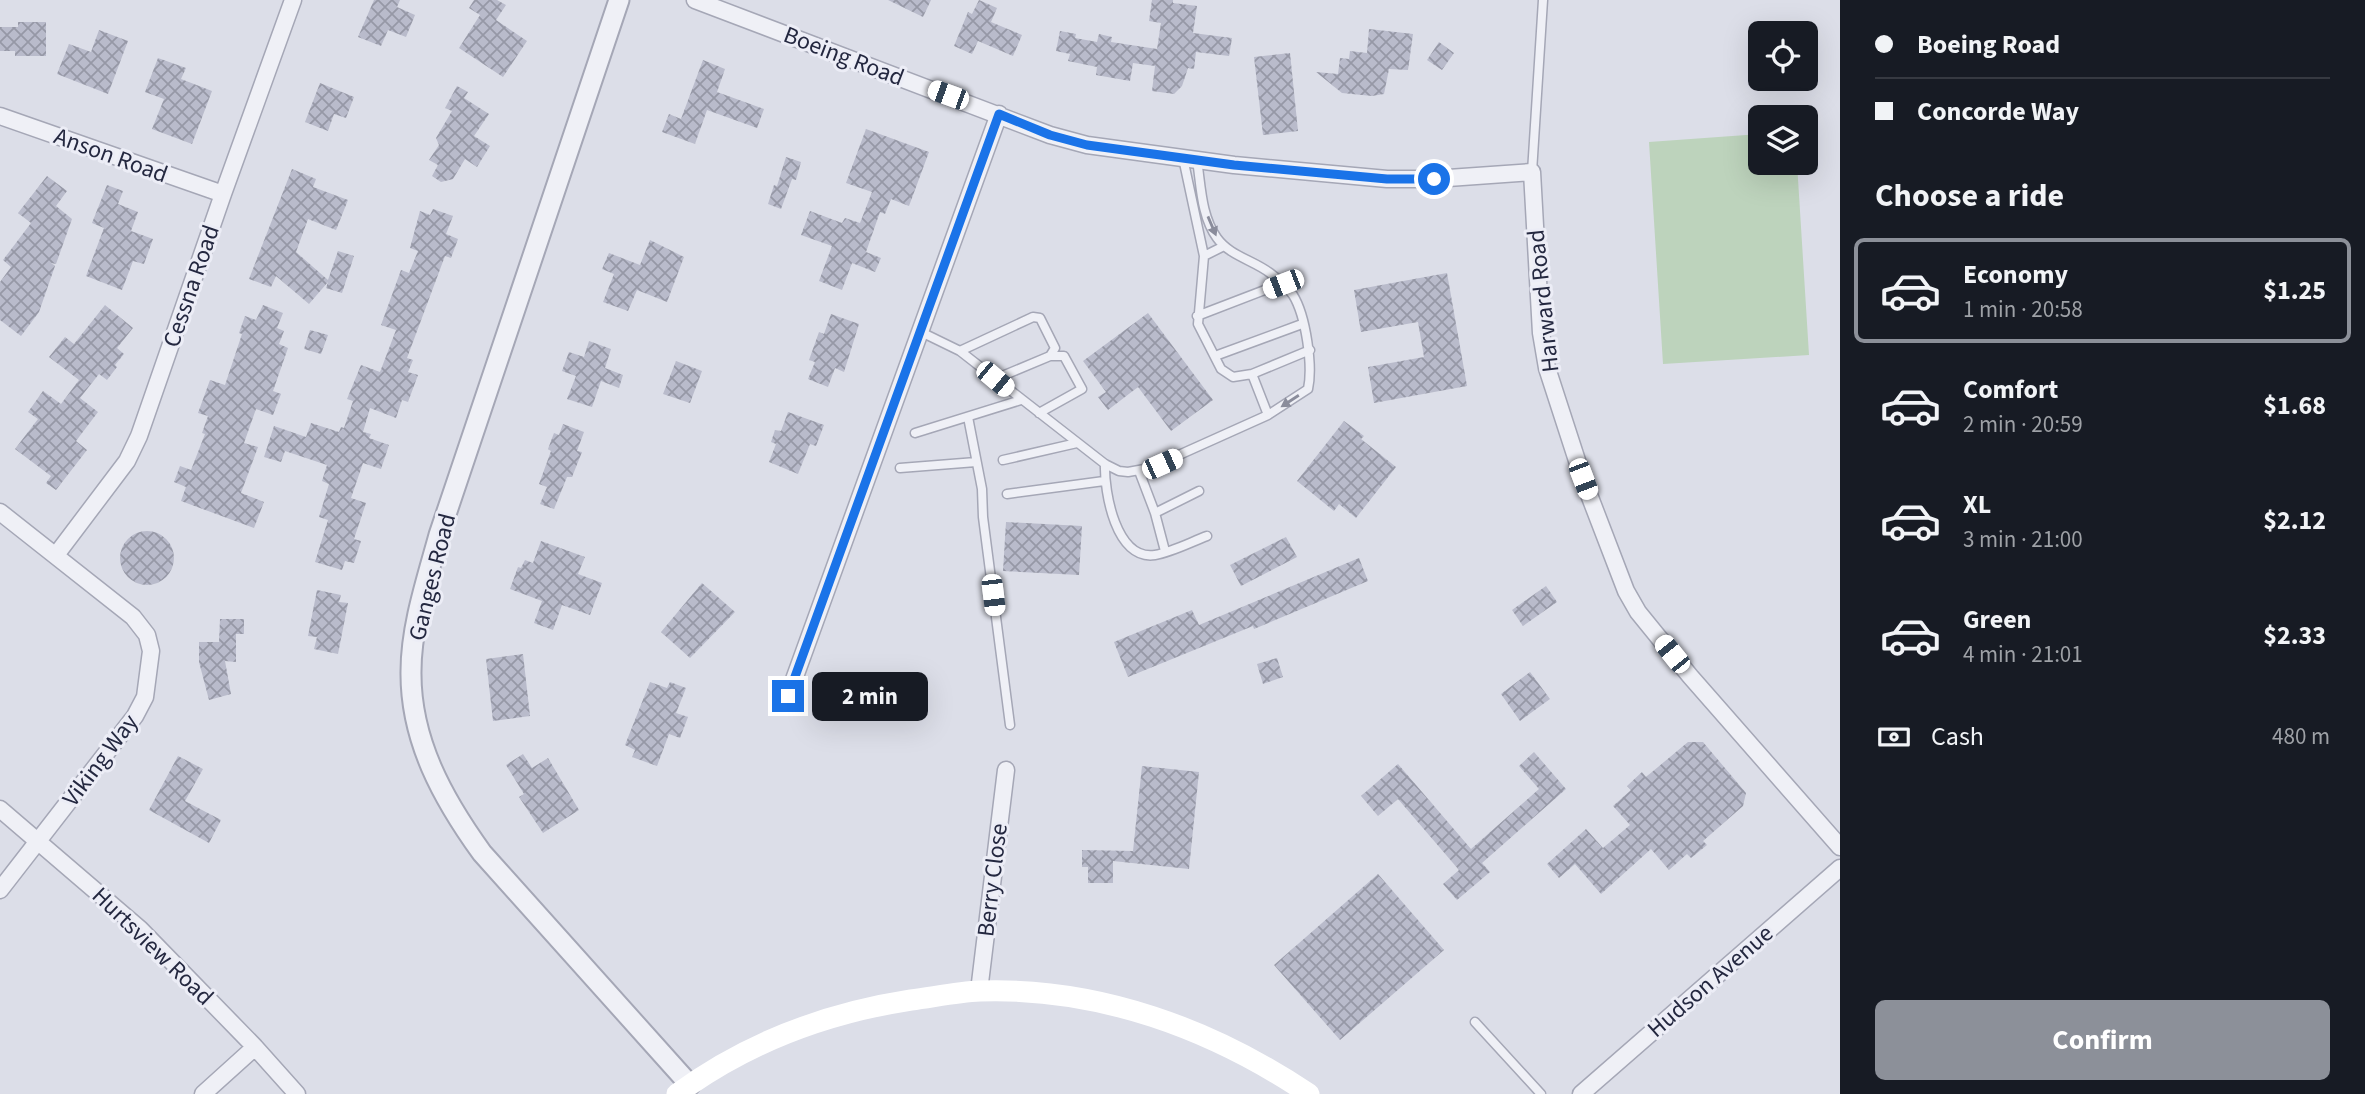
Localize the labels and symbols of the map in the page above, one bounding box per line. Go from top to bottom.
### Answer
street label: Boeing Road [779,17,909,95]
car [925,78,972,112]
street label: Anson Road [49,119,173,192]
route start [1418,163,1450,195]
one-way arrow [1206,216,1217,237]
street label: Cessna Road [154,220,229,352]
street label: Harward Road [1519,228,1568,374]
car [1260,267,1307,301]
car [973,357,1018,401]
one-way arrow [1280,395,1299,408]
car [1139,446,1186,482]
car [1566,456,1601,502]
street label: Ganges Road [400,510,465,644]
car [981,573,1006,617]
car [1651,631,1694,677]
callout: 2 min [812,672,928,720]
route end [772,680,804,712]
street label: Viking Way [54,707,147,814]
street label: Berry Close [968,821,1017,939]
street label: Hurtsview Road [84,879,222,1014]
street label: Hudson Avenue [1640,917,1781,1046]

